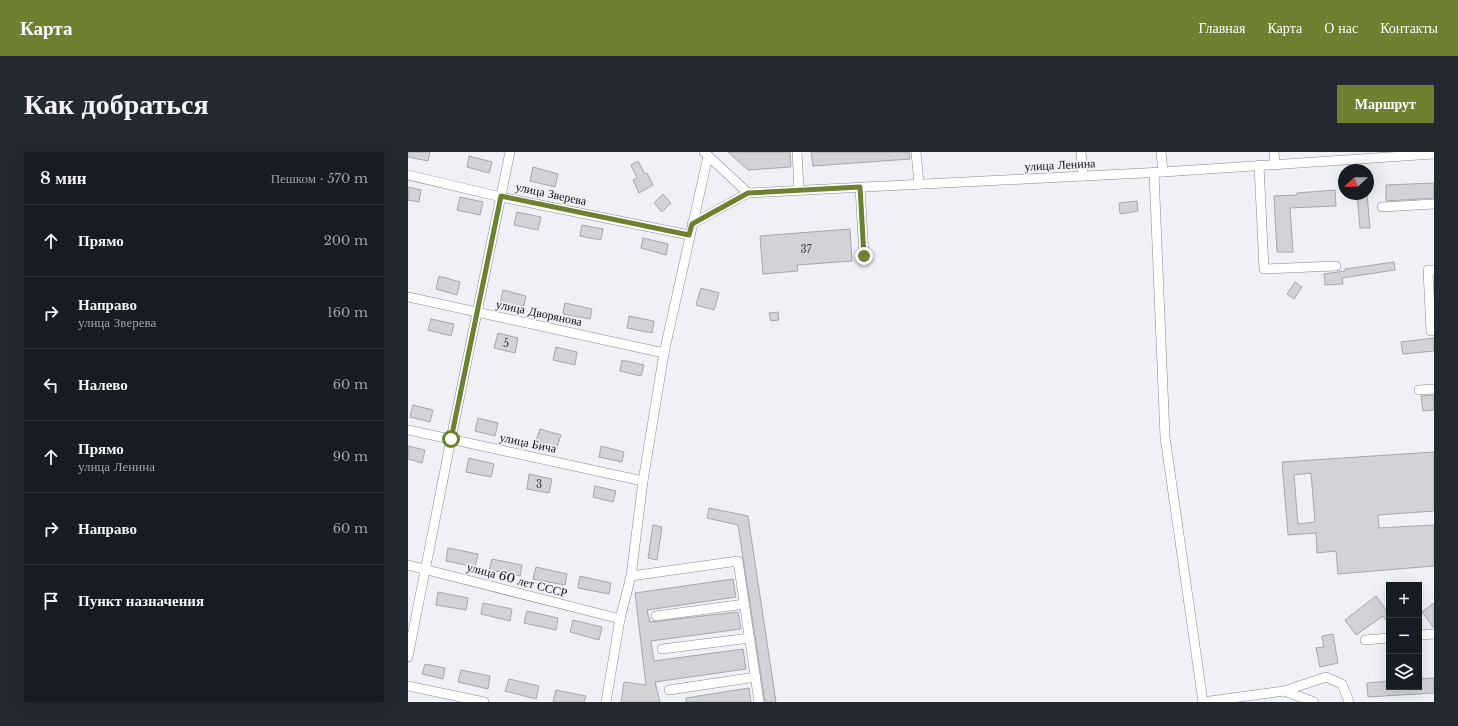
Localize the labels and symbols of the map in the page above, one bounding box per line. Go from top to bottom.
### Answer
street label: улица Ленина [1024,155,1097,174]
north arrow [1338,164,1374,200]
street label: улица Зверева [514,179,589,208]
house number: 37 [800,243,813,256]
route end [855,247,873,265]
street label: улица Дворянова [495,296,584,329]
house number: 5 [503,337,509,350]
street label: улица Бича [498,429,559,456]
route start [442,430,460,448]
house number: 3 [536,478,542,491]
street label: улица 60 лет СССР [465,559,569,600]

